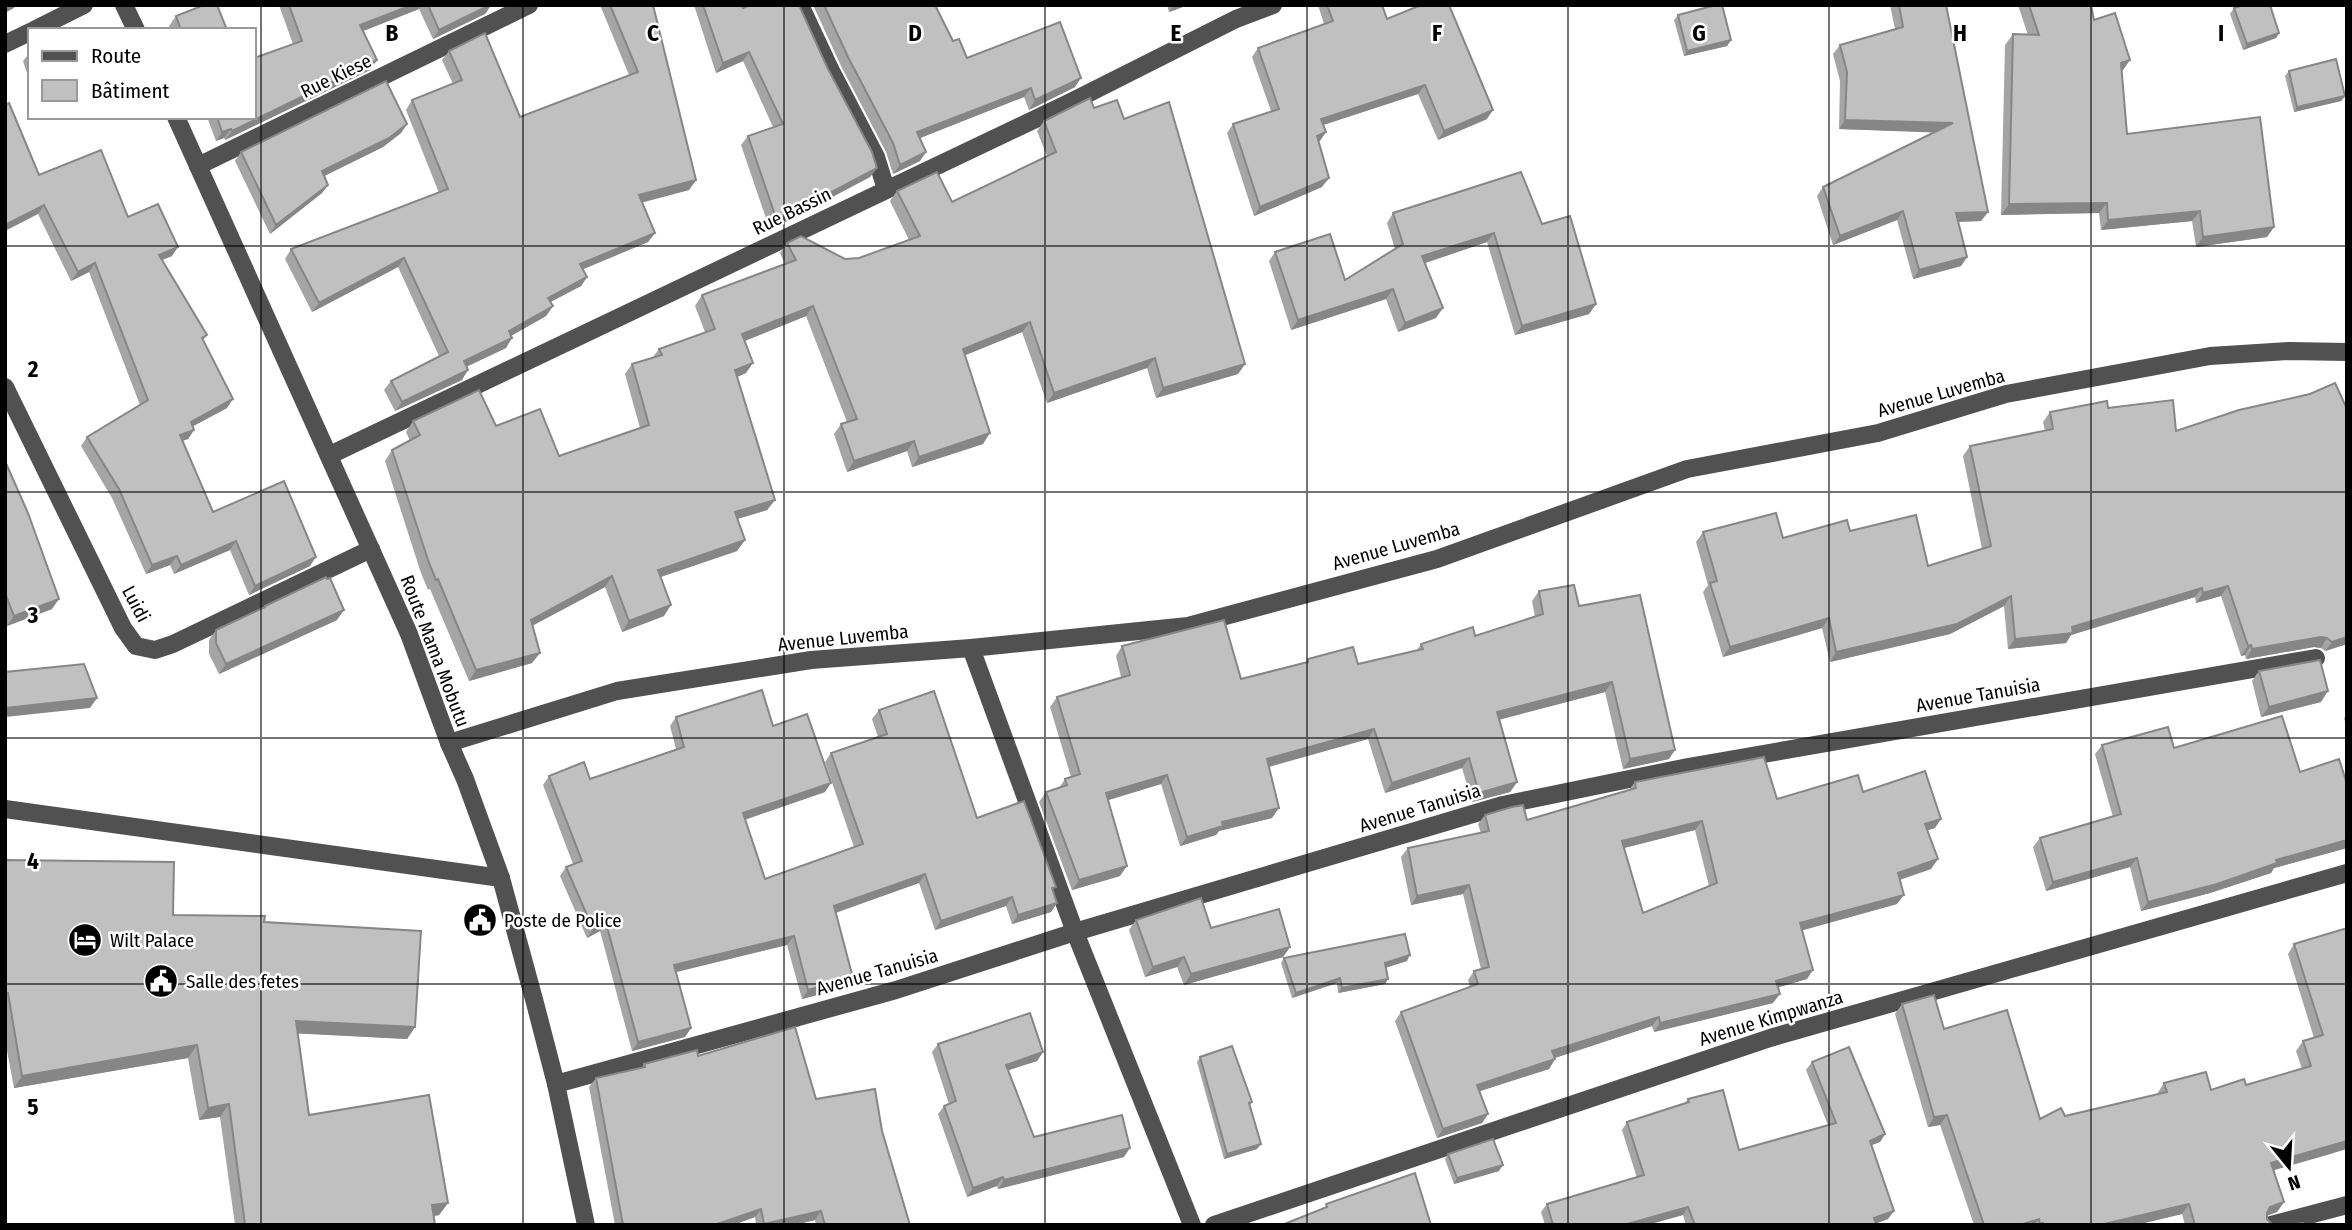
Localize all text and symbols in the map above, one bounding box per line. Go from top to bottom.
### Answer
text: B [386,19,399,47]
text: C [647,19,659,47]
text: D [908,19,922,47]
text: E [1171,19,1182,47]
text: F [1432,19,1442,47]
text: G [1692,19,1706,47]
text: H [1953,19,1967,47]
text: I [2218,19,2224,47]
legend [28,28,256,119]
text: Route [91,43,141,69]
street label: Rue Kiese [297,49,375,103]
text: Bâtiment [91,78,170,104]
street label: Rue Bassin [749,182,835,240]
text: 2 [27,355,39,383]
street label: Avenue Luvemba [1875,364,2007,422]
street label: Avenue Luvemba [1330,517,1462,575]
street label: Route Mama Mobutu [395,572,475,730]
street label: Luidi [117,582,155,626]
text: 3 [27,601,39,629]
street label: Avenue Luvemba [777,620,909,656]
street label: Avenue Tanuisia [1914,673,2042,717]
street label: Avenue Tanuisia [1357,779,1483,837]
text: 4 [27,847,39,875]
public building icon: Poste de Police [461,901,499,939]
place label: Poste de Police [504,909,622,932]
hotel icon: Wilt Palace [66,921,104,959]
place label: Wilt Palace [110,929,194,952]
street label: Avenue Tanuisia [813,944,941,1000]
public building icon: Salle des fetes [142,962,180,1000]
place label: Salle des fetes [186,970,299,993]
street label: Avenue Kimpwanza [1696,985,1846,1051]
text: 5 [27,1093,39,1121]
north arrow [2254,1132,2324,1202]
text: N [2285,1170,2303,1195]

